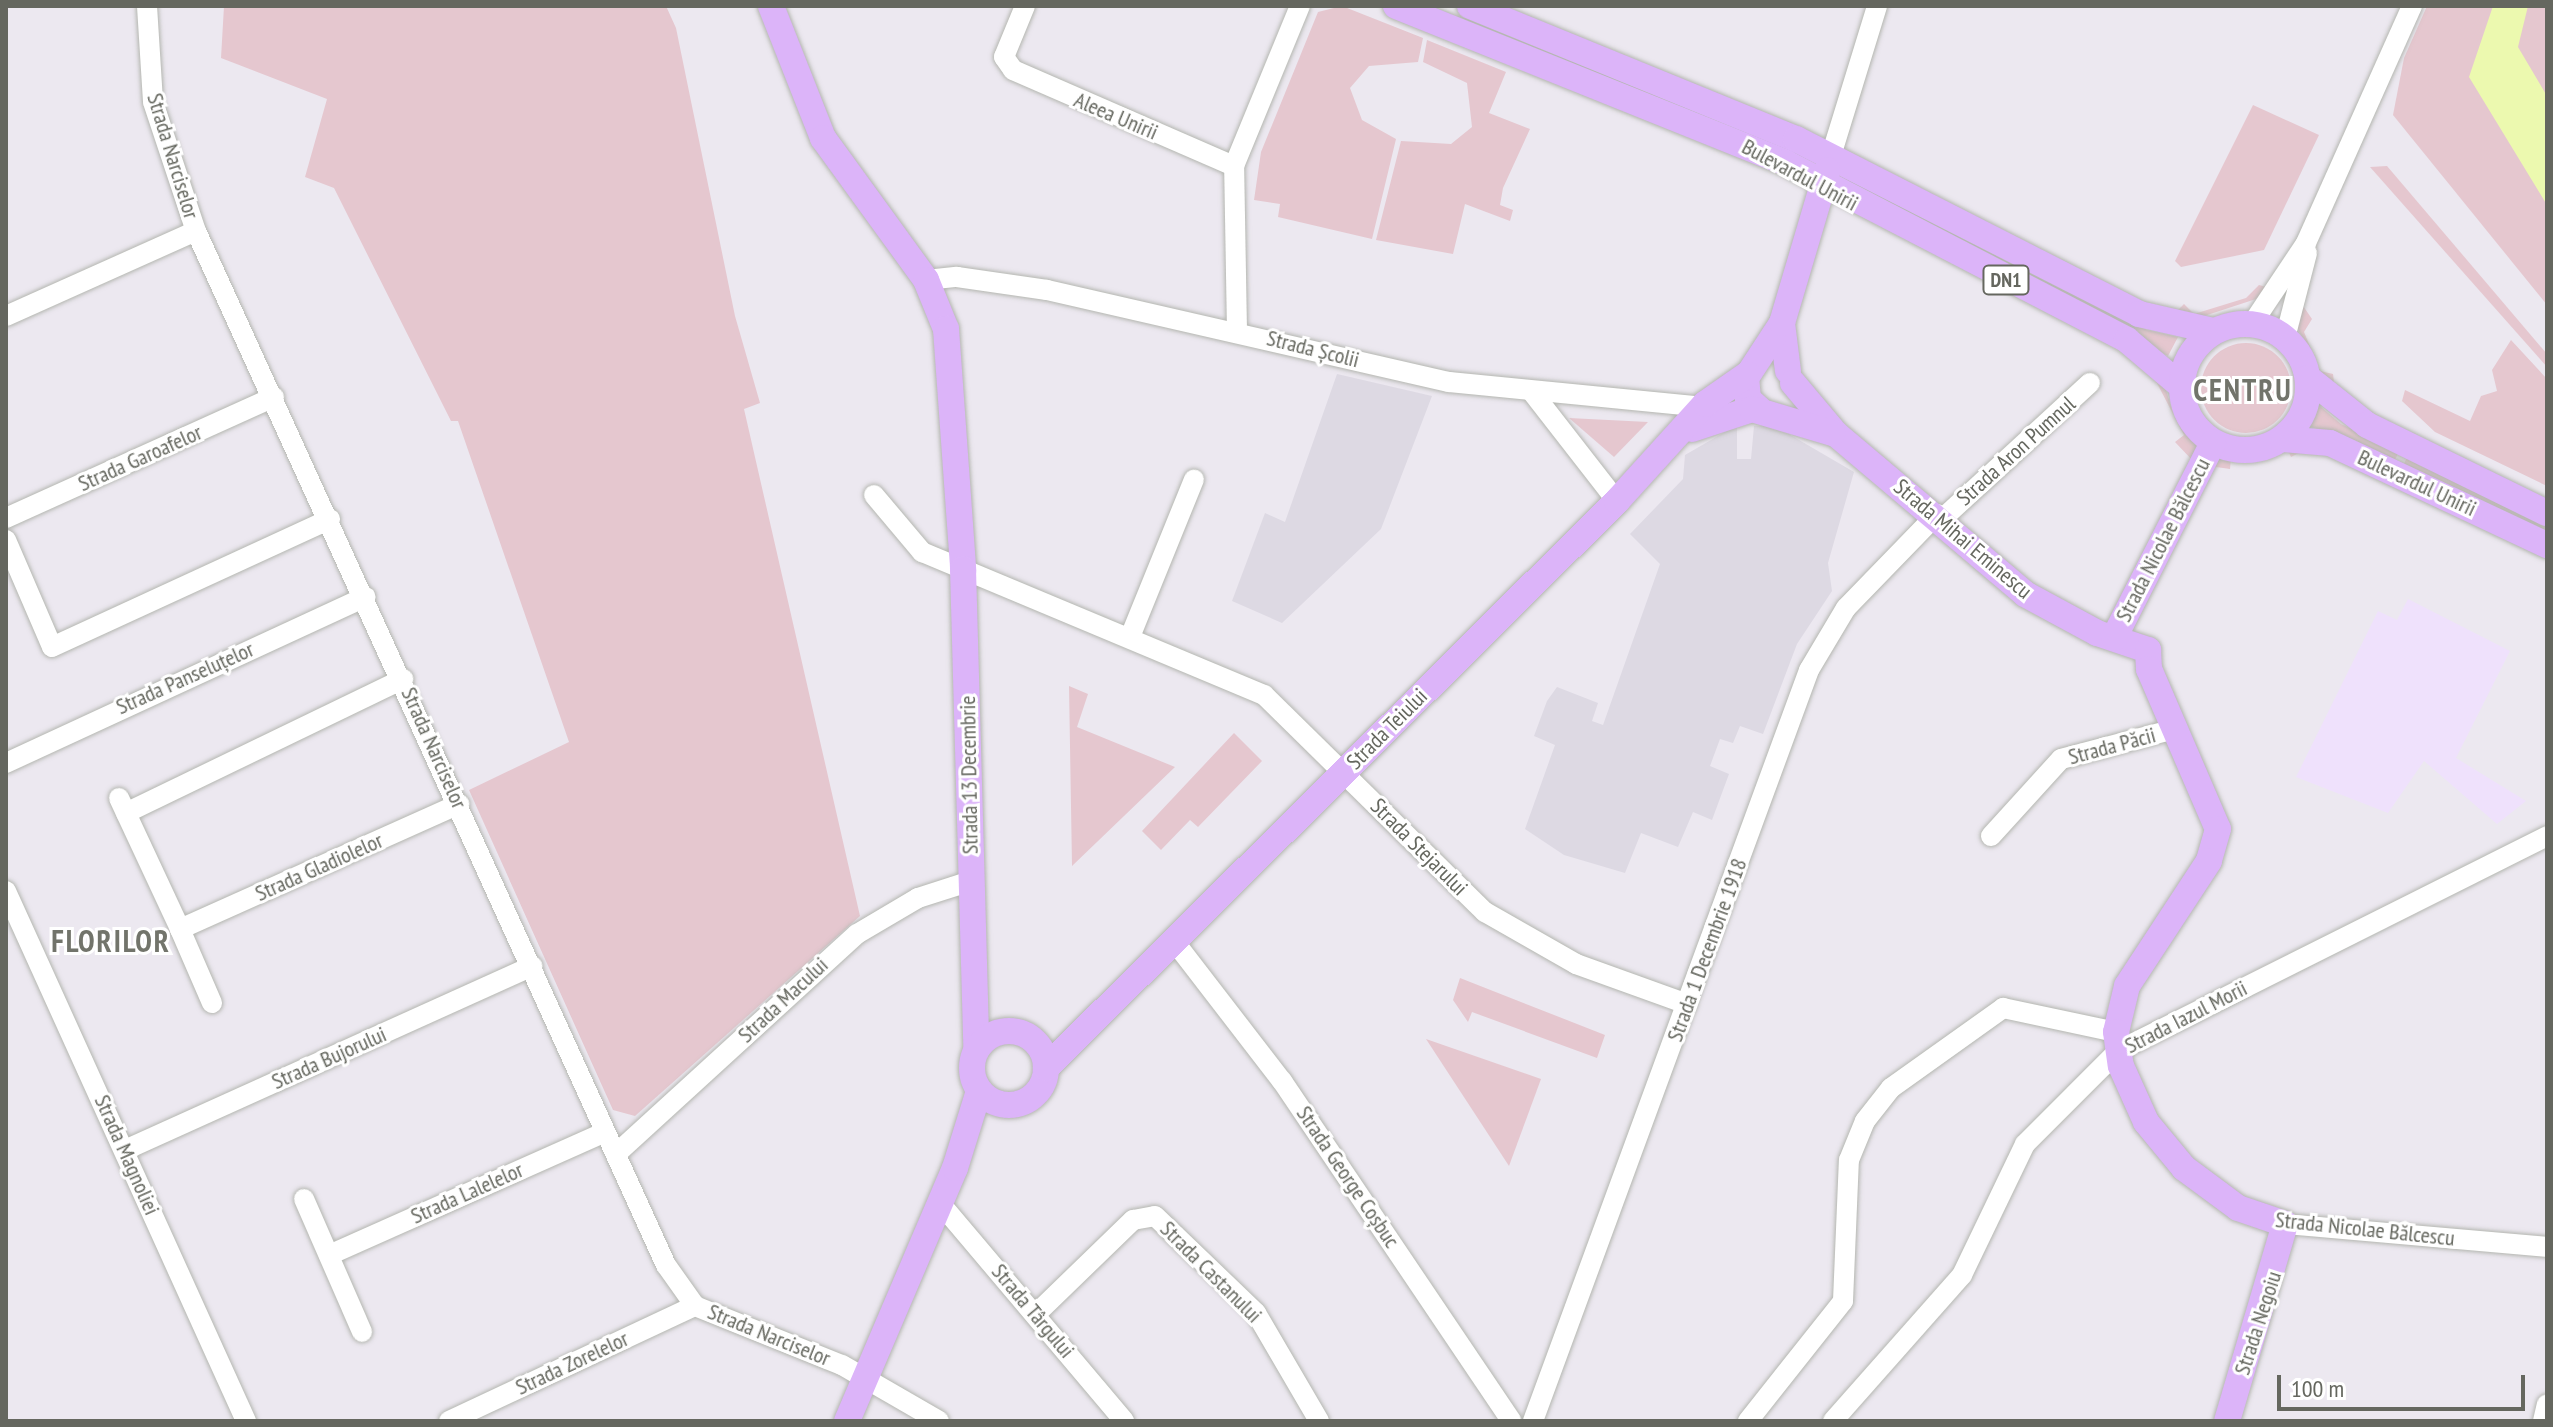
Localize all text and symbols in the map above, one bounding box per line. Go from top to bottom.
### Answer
street label: Aleea Unirii [1070,87,1162,145]
street label: Strada Narciselor [141,90,205,222]
street label: Bulevardul Unirii [1738,133,1862,217]
road number: DN1 [1982,264,2030,296]
street label: Strada Școlii [1264,325,1362,373]
district label: CENTRU [2193,372,2293,408]
street label: Strada Aron Pumnul [1951,391,2081,511]
street label: Strada Garoafelor [74,419,206,497]
street label: Bulevardul Unirii [2354,444,2480,522]
street label: Strada Nicolae Bălcescu [2110,454,2216,626]
street label: Strada Mihai Eminescu [1889,474,2037,604]
street label: Strada Panseluțelor [112,636,258,720]
street label: Strada Narciselor [396,683,472,813]
street label: Strada Teiului [1341,683,1433,775]
street label: Strada 13 Decembrie [954,696,984,854]
street label: Strada Păcii [2065,722,2159,770]
street label: Strada Stejarului [1365,793,1473,901]
street label: Strada Gladiolelor [251,827,387,907]
street label: Strada 1 Decembrie 1918 [1662,855,1752,1045]
district label: FLORILOR [51,923,171,959]
street label: Strada Macului [733,952,833,1048]
street label: Strada Iazul Morii [2121,975,2251,1059]
street label: Strada Bujorului [268,1021,390,1095]
street label: Strada Magnoliei [89,1091,165,1219]
street label: Strada George Coșbuc [1291,1101,1405,1253]
street label: Strada Lalelelor [407,1157,527,1229]
street label: Strada Nicolae Bălcescu [2274,1206,2456,1252]
street label: Strada Castanului [1155,1216,1267,1328]
street label: Strada Târgului [986,1258,1080,1364]
street label: Strada Negoiu [2229,1268,2287,1378]
street label: Strada Narciselor [704,1298,834,1372]
street label: Strada Zorelelor [511,1325,633,1401]
scale bar [2281,1359,2529,1409]
text: 100 m [2291,1373,2344,1404]

